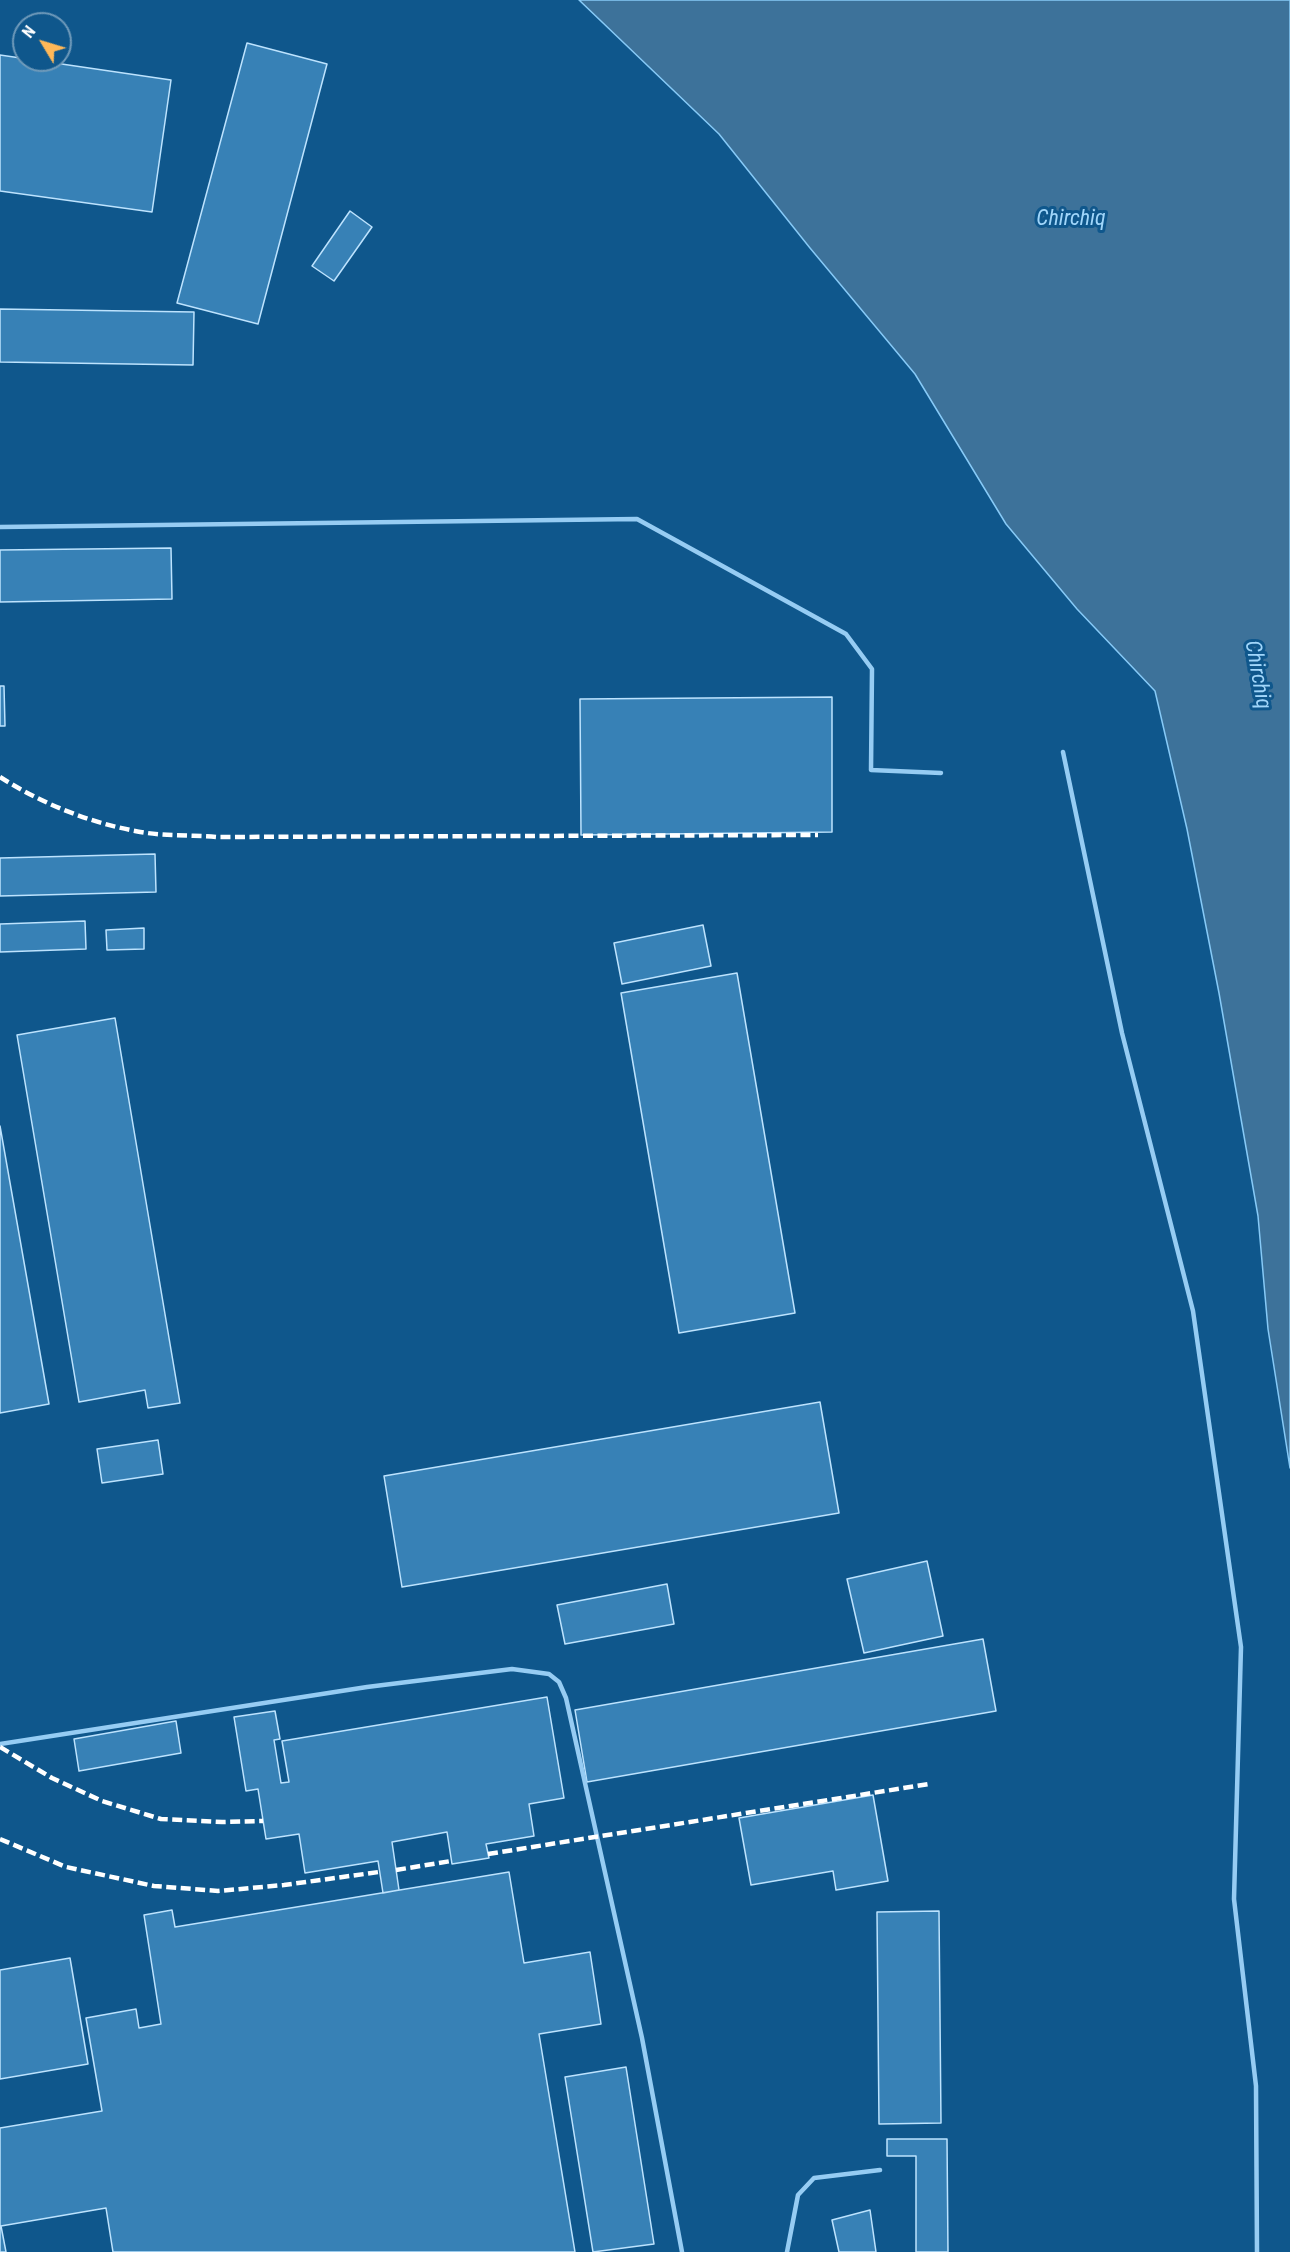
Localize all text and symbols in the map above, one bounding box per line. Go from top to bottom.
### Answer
north arrow [12,12,72,72]
text: N [18,22,39,42]
water label: Chirchiq [1036,206,1106,232]
water label: Chirchiq [1238,639,1276,711]

